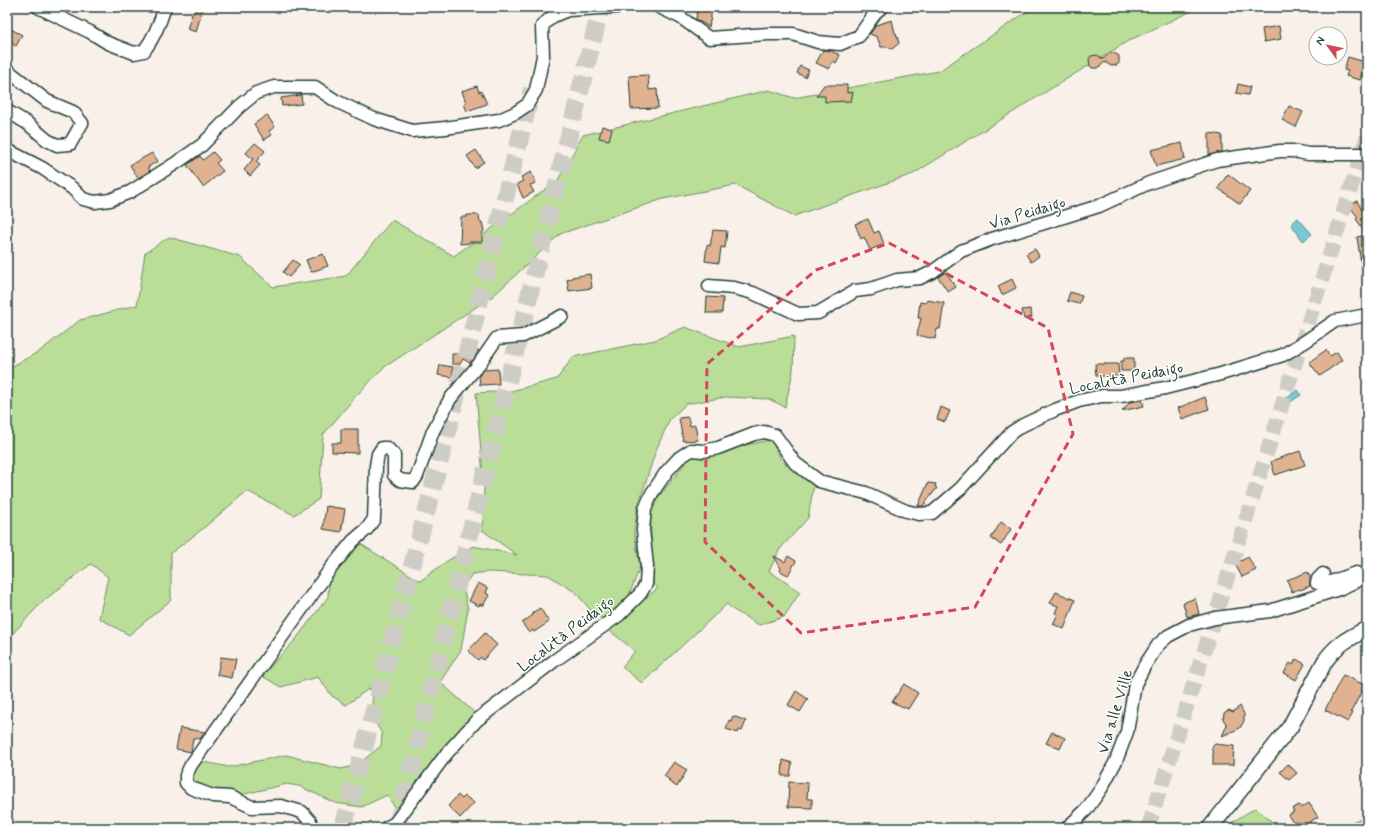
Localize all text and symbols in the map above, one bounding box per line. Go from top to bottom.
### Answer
north arrow [1308,26,1348,66]
text: N [1313,34,1328,48]
street label: Via Peidaigo [987,192,1069,236]
street label: Località Peidaigo [1068,357,1185,401]
street label: Località Peidaigo [514,591,619,678]
street label: Via alle Ville [1093,666,1138,756]

